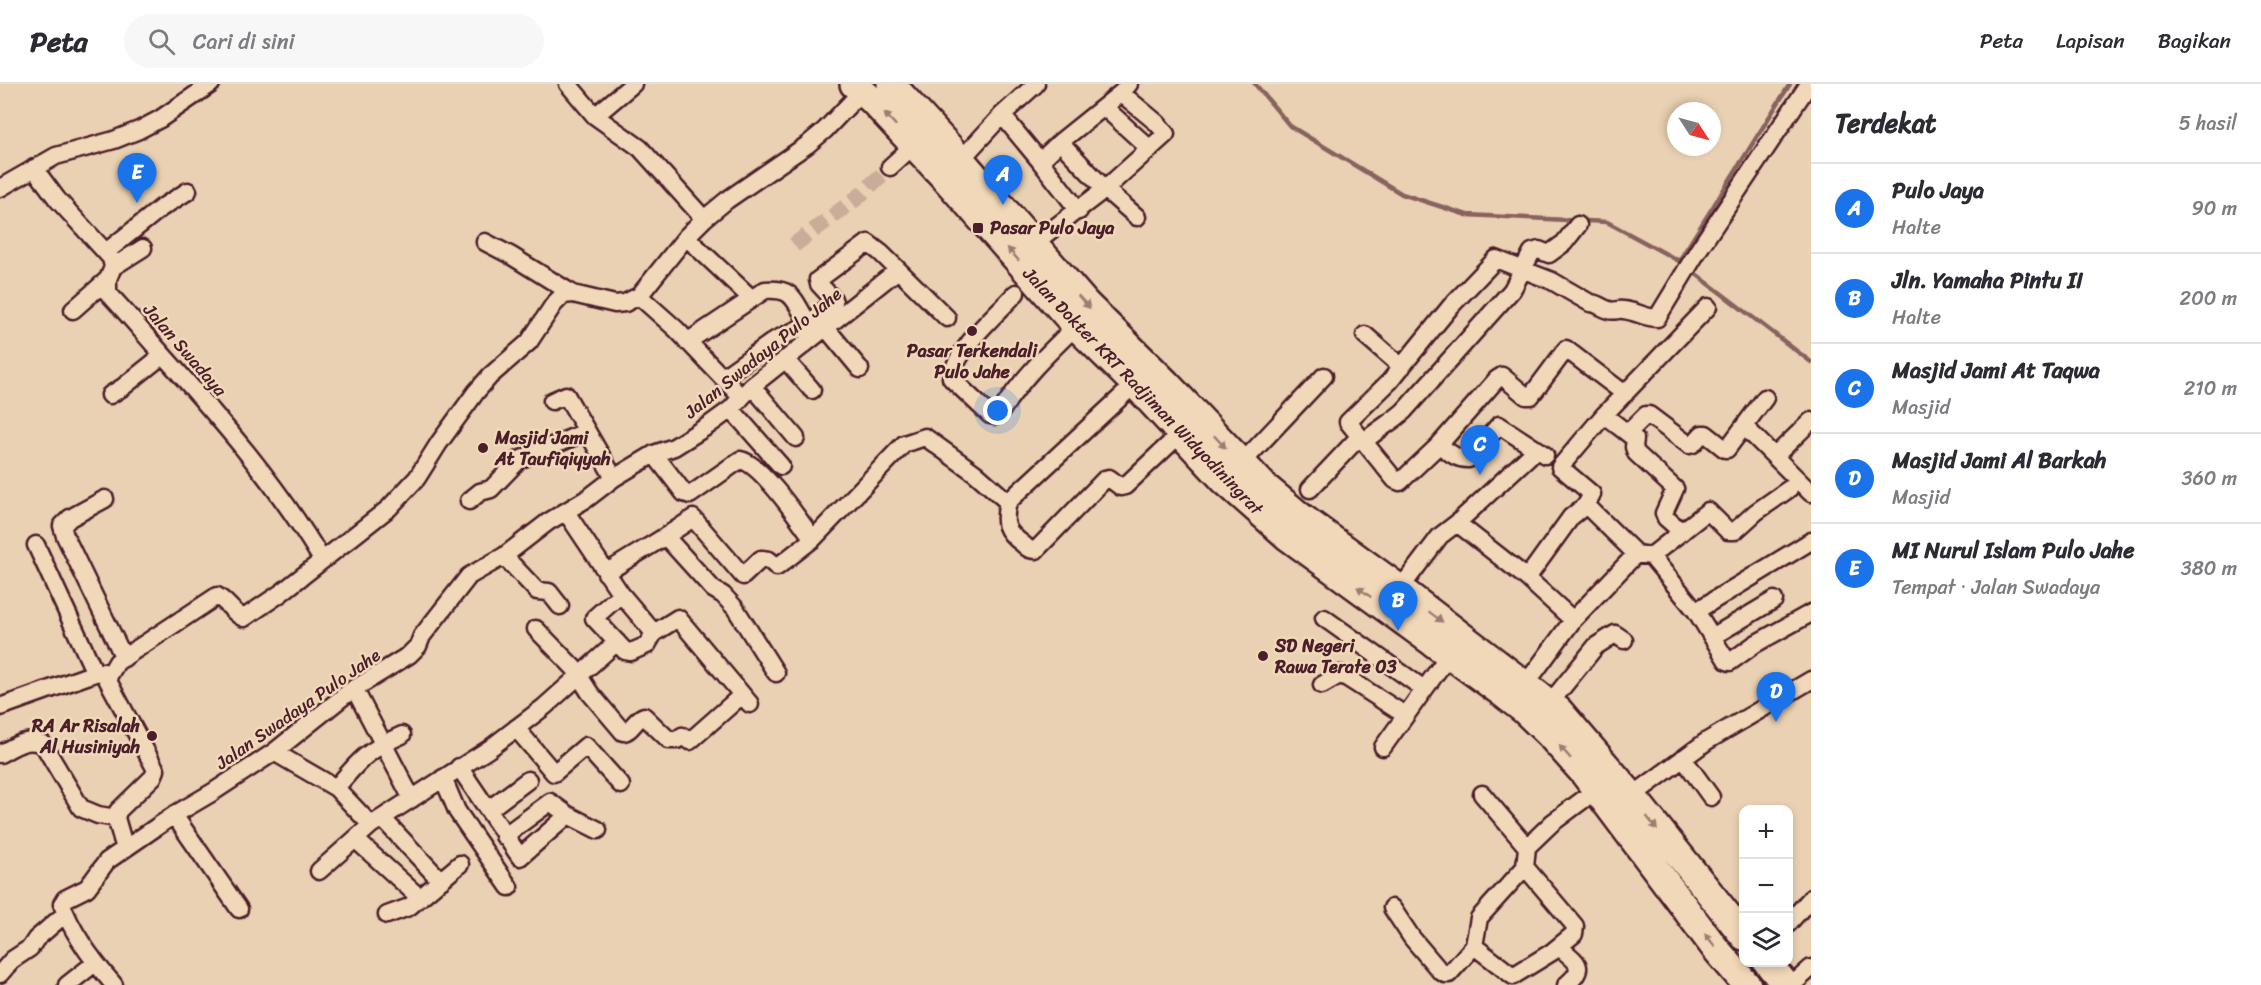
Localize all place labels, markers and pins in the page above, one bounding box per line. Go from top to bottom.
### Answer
pin: E [118,154,156,203]
pin: A [984,156,1022,205]
place label: Pasar Pulo Jaya [990,212,1115,244]
marker: Pasar Pulo Jaya [971,221,985,235]
marker: Pasar Terkendali Pulo Jahe [965,324,979,338]
place label: Pasar Terkendali Pulo Jahe [907,335,1038,388]
place label: Masjid Jami At Taufiqiyyah [494,422,611,475]
pin: C [1460,426,1500,475]
marker: Masjid Jami At Taufiqiyyah [476,441,490,455]
pin: B [1378,582,1418,631]
place label: SD Negeri Rawa Terate 03 [1274,630,1397,683]
marker: SD Negeri Rawa Terate 03 [1256,649,1270,663]
pin: D [1756,672,1796,722]
place label: RA Ar Risalah Al Husiniyah [31,710,141,763]
marker: RA Ar Risalah Al Husiniyah [145,729,159,743]

